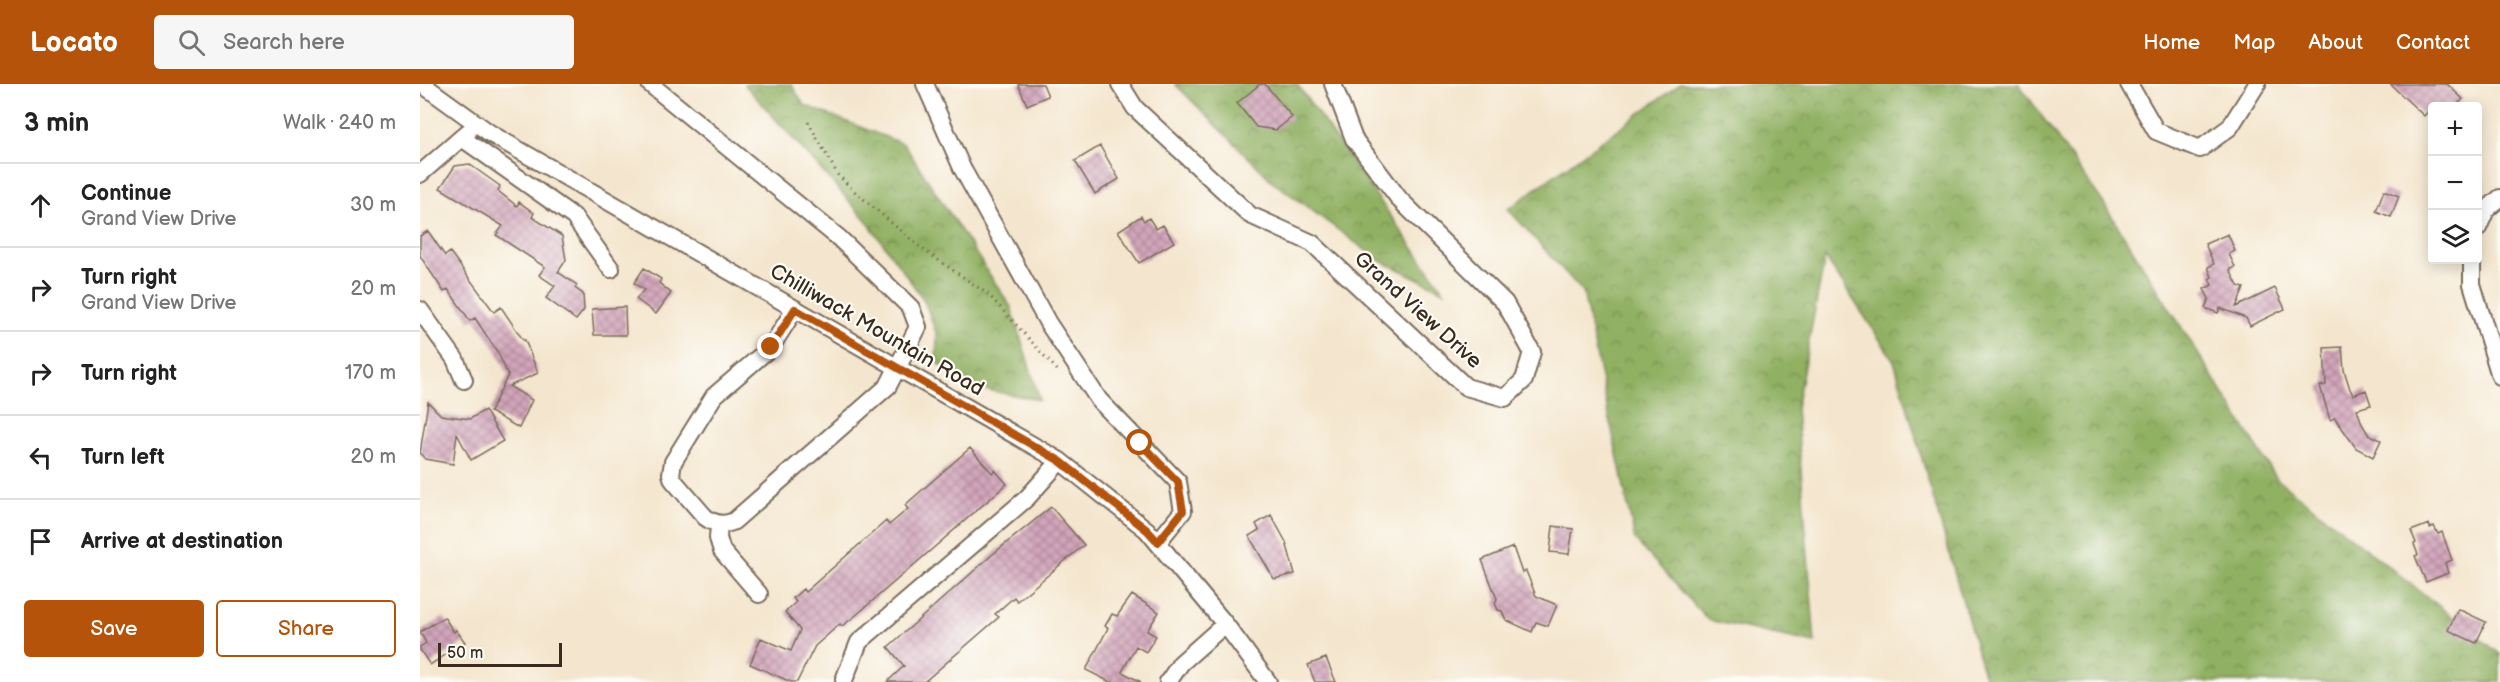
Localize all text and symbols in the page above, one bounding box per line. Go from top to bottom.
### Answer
search box [154,15,574,69]
text: Locato [30,26,118,59]
icon: search [175,26,208,59]
text: Search here [223,29,345,56]
text: Home [2143,30,2200,55]
text: Map [2233,30,2275,55]
text: About [2308,30,2363,55]
text: Contact [2396,30,2470,55]
map controls [2428,102,2482,264]
button: + [2428,102,2482,156]
text: 3 min [24,108,89,139]
text: Walk · 240 m [283,111,396,135]
button: − [2428,156,2482,210]
text: Continue [81,180,171,207]
icon: ahead [24,189,57,222]
text: 30 m [350,193,396,217]
text: Grand View Drive [81,207,236,231]
button: layers [2428,210,2482,264]
street label: Grand View Drive [1349,246,1487,374]
street label: Chilliwack Mountain Road [766,258,988,402]
text: Turn right [81,264,177,291]
icon: right [24,273,57,306]
text: 20 m [351,277,396,301]
text: Grand View Drive [81,291,236,315]
route end [757,333,783,359]
icon: right [24,357,57,390]
text: Turn right [81,360,177,387]
text: 170 m [345,361,396,385]
route start [1126,429,1152,455]
icon: left [24,441,57,474]
text: Turn left [81,444,165,471]
text: 20 m [351,445,396,469]
icon: arrive [24,525,57,558]
text: Arrive at destination [81,528,283,555]
button: Save [24,600,204,657]
button: Share [216,600,396,657]
scale bar [438,640,562,668]
text: 50 m [447,644,483,663]

